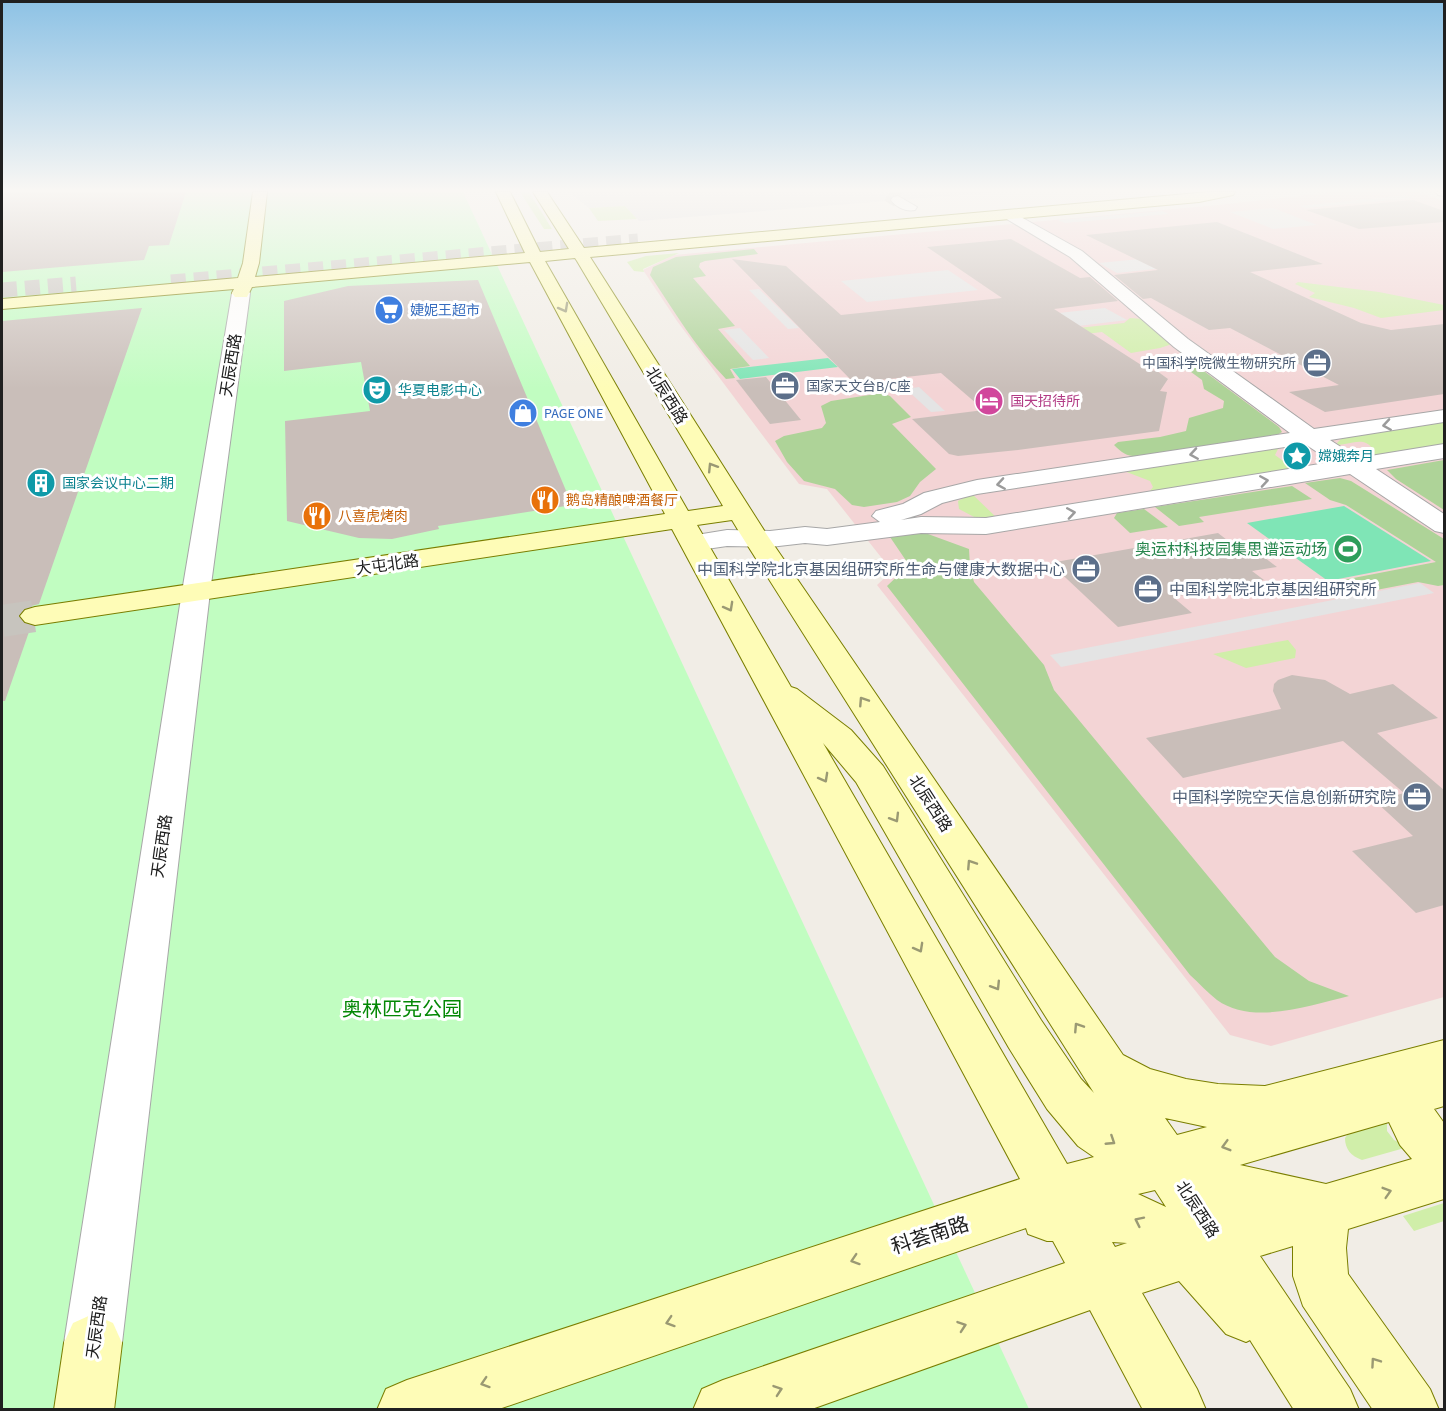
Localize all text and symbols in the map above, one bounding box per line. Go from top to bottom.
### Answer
supermarket icon: 婕妮王超市 [373,294,405,326]
place label: 婕妮王超市 [410,301,480,321]
one-way arrow [557,302,568,312]
street label: 天辰西路 [215,332,247,398]
office icon: 中国科学院微生物研究所 [1301,347,1333,379]
place label: 中国科学院微生物研究所 [1142,354,1296,374]
street label: 北辰西路 [640,363,692,429]
office icon: 国家天文台B/C座 [769,370,801,402]
theatre icon: 华夏电影中心 [361,374,393,406]
place label: 国家天文台B/C座 [806,377,911,397]
place label: 华夏电影中心 [398,381,482,401]
hotel icon: 国天招待所 [973,385,1005,417]
place label: 国天招待所 [1010,392,1080,412]
shop icon: PAGE ONE [507,397,539,429]
place label: PAGE ONE [544,404,603,424]
one-way arrow [1382,419,1391,431]
place icon: 嫦娥奔月 [1281,440,1313,472]
place label: 嫦娥奔月 [1318,447,1374,467]
one-way arrow [1189,448,1199,460]
one-way arrow [707,463,719,473]
building icon: 国家会议中心二期 [25,467,57,499]
place label: 国家会议中心二期 [62,474,174,494]
one-way arrow [1259,475,1268,487]
one-way arrow [996,477,1006,489]
restaurant icon: 鹅岛精酿啤酒餐厅 [529,484,561,516]
place label: 鹅岛精酿啤酒餐厅 [566,491,678,511]
restaurant icon: 八喜虎烤肉 [301,500,333,532]
place label: 八喜虎烤肉 [338,507,408,527]
one-way arrow [1067,507,1076,519]
sports icon: 奥运村科技园集思谱运动场 [1332,533,1364,565]
place label: 奥运村科技园集思谱运动场 [1135,539,1327,561]
street label: 大屯北路 [354,550,420,580]
office icon: 中国科学院北京基因组研究所生命与健康大数据中心 [1070,553,1102,585]
place label: 中国科学院北京基因组研究所生命与健康大数据中心 [697,559,1065,581]
office icon: 中国科学院北京基因组研究所 [1132,573,1164,605]
place label: 中国科学院北京基因组研究所 [1169,579,1377,601]
one-way arrow [722,601,733,611]
one-way arrow [859,697,871,707]
one-way arrow [817,771,828,782]
street label: 北辰西路 [904,771,957,836]
office icon: 中国科学院空天信息创新研究院 [1401,781,1433,813]
place label: 中国科学院空天信息创新研究院 [1172,787,1396,809]
one-way arrow [888,812,900,823]
street label: 天辰西路 [147,813,177,879]
one-way arrow [967,860,978,871]
one-way arrow [911,942,923,952]
one-way arrow [988,980,1000,990]
park label: 奥林匹克公园 [342,996,462,1024]
one-way arrow [1074,1022,1085,1033]
one-way arrow [1105,1133,1116,1144]
one-way arrow [1221,1139,1232,1151]
street label: 北辰西路 [1171,1177,1224,1242]
one-way arrow [1381,1187,1391,1199]
street label: 科荟南路 [888,1210,973,1262]
one-way arrow [1134,1217,1145,1229]
one-way arrow [850,1253,861,1265]
street label: 天辰西路 [82,1294,112,1360]
one-way arrow [665,1314,676,1327]
one-way arrow [956,1320,967,1333]
one-way arrow [1371,1357,1382,1368]
one-way arrow [480,1376,491,1389]
one-way arrow [772,1385,783,1398]

